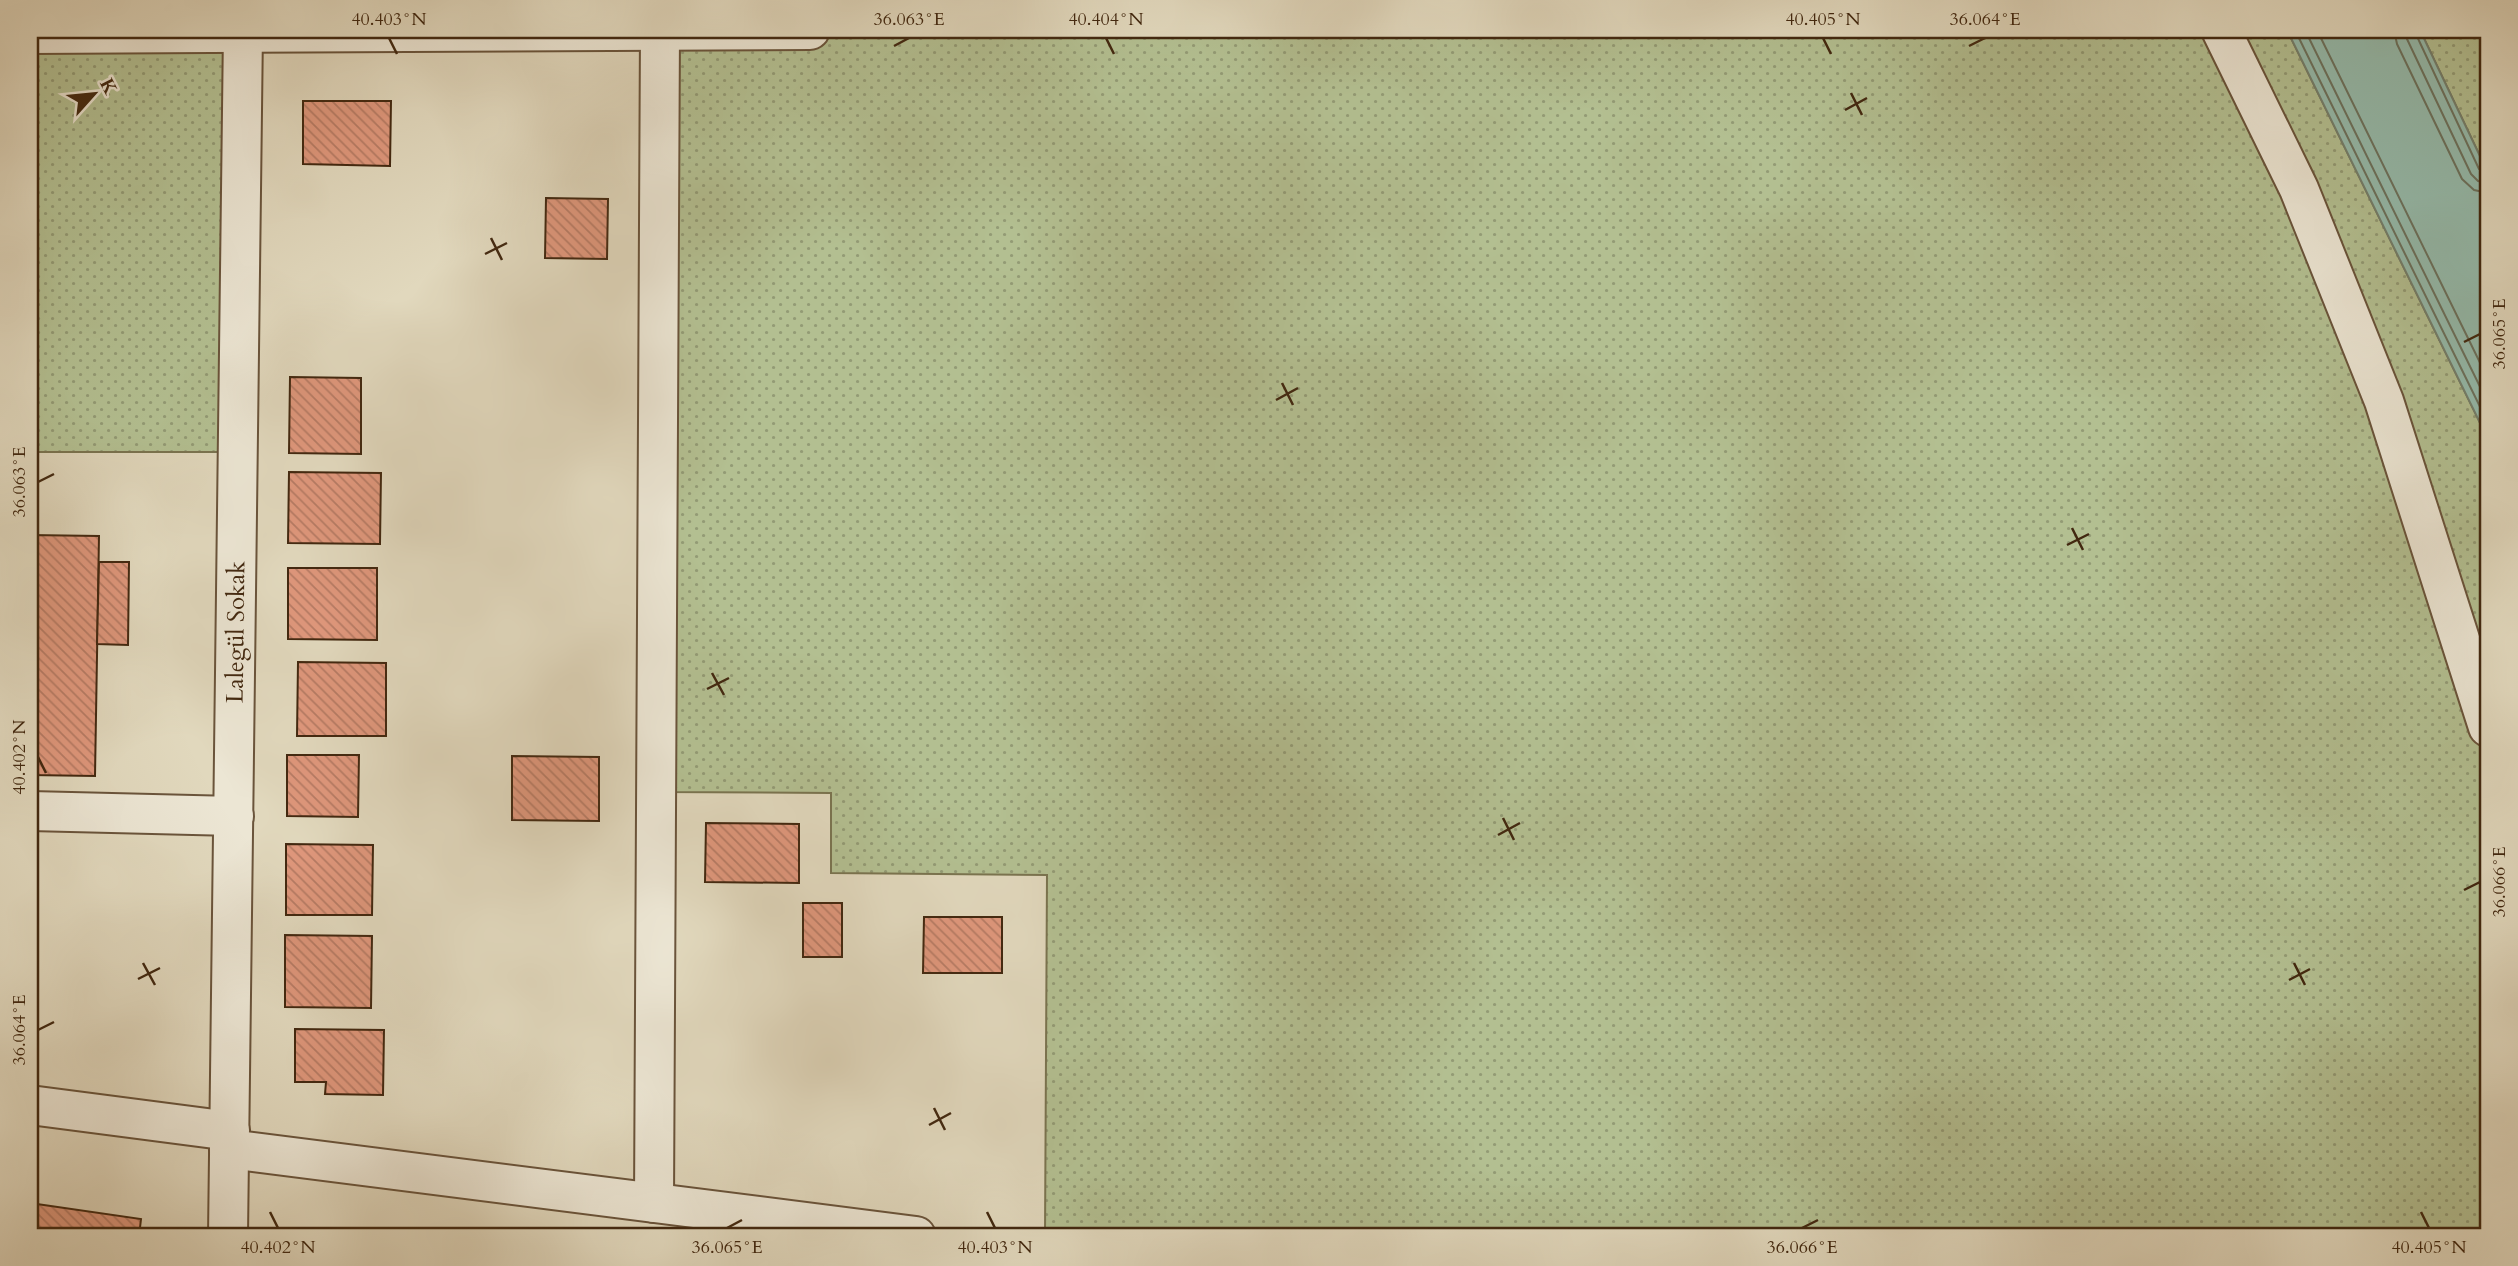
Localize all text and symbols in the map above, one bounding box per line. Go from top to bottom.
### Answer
text: 40.403°N [351,7,427,32]
text: 36.063°E [874,7,945,32]
text: 40.404°N [1068,7,1144,32]
text: 40.405°N [1785,7,1861,32]
text: 36.064°E [1950,7,2021,32]
north arrow [60,60,130,130]
text: K [93,74,124,100]
text: 36.065°E [2487,299,2512,370]
text: 36.063°E [7,447,32,518]
street label: Lalegül Sokak [218,561,253,703]
text: 40.402°N [7,719,32,795]
text: 36.066°E [2487,847,2512,918]
text: 36.064°E [7,995,32,1066]
text: 40.402°N [240,1235,316,1260]
text: 36.065°E [692,1235,763,1260]
text: 40.403°N [957,1235,1033,1260]
text: 36.066°E [1767,1235,1838,1260]
text: 40.405°N [2391,1235,2467,1260]

